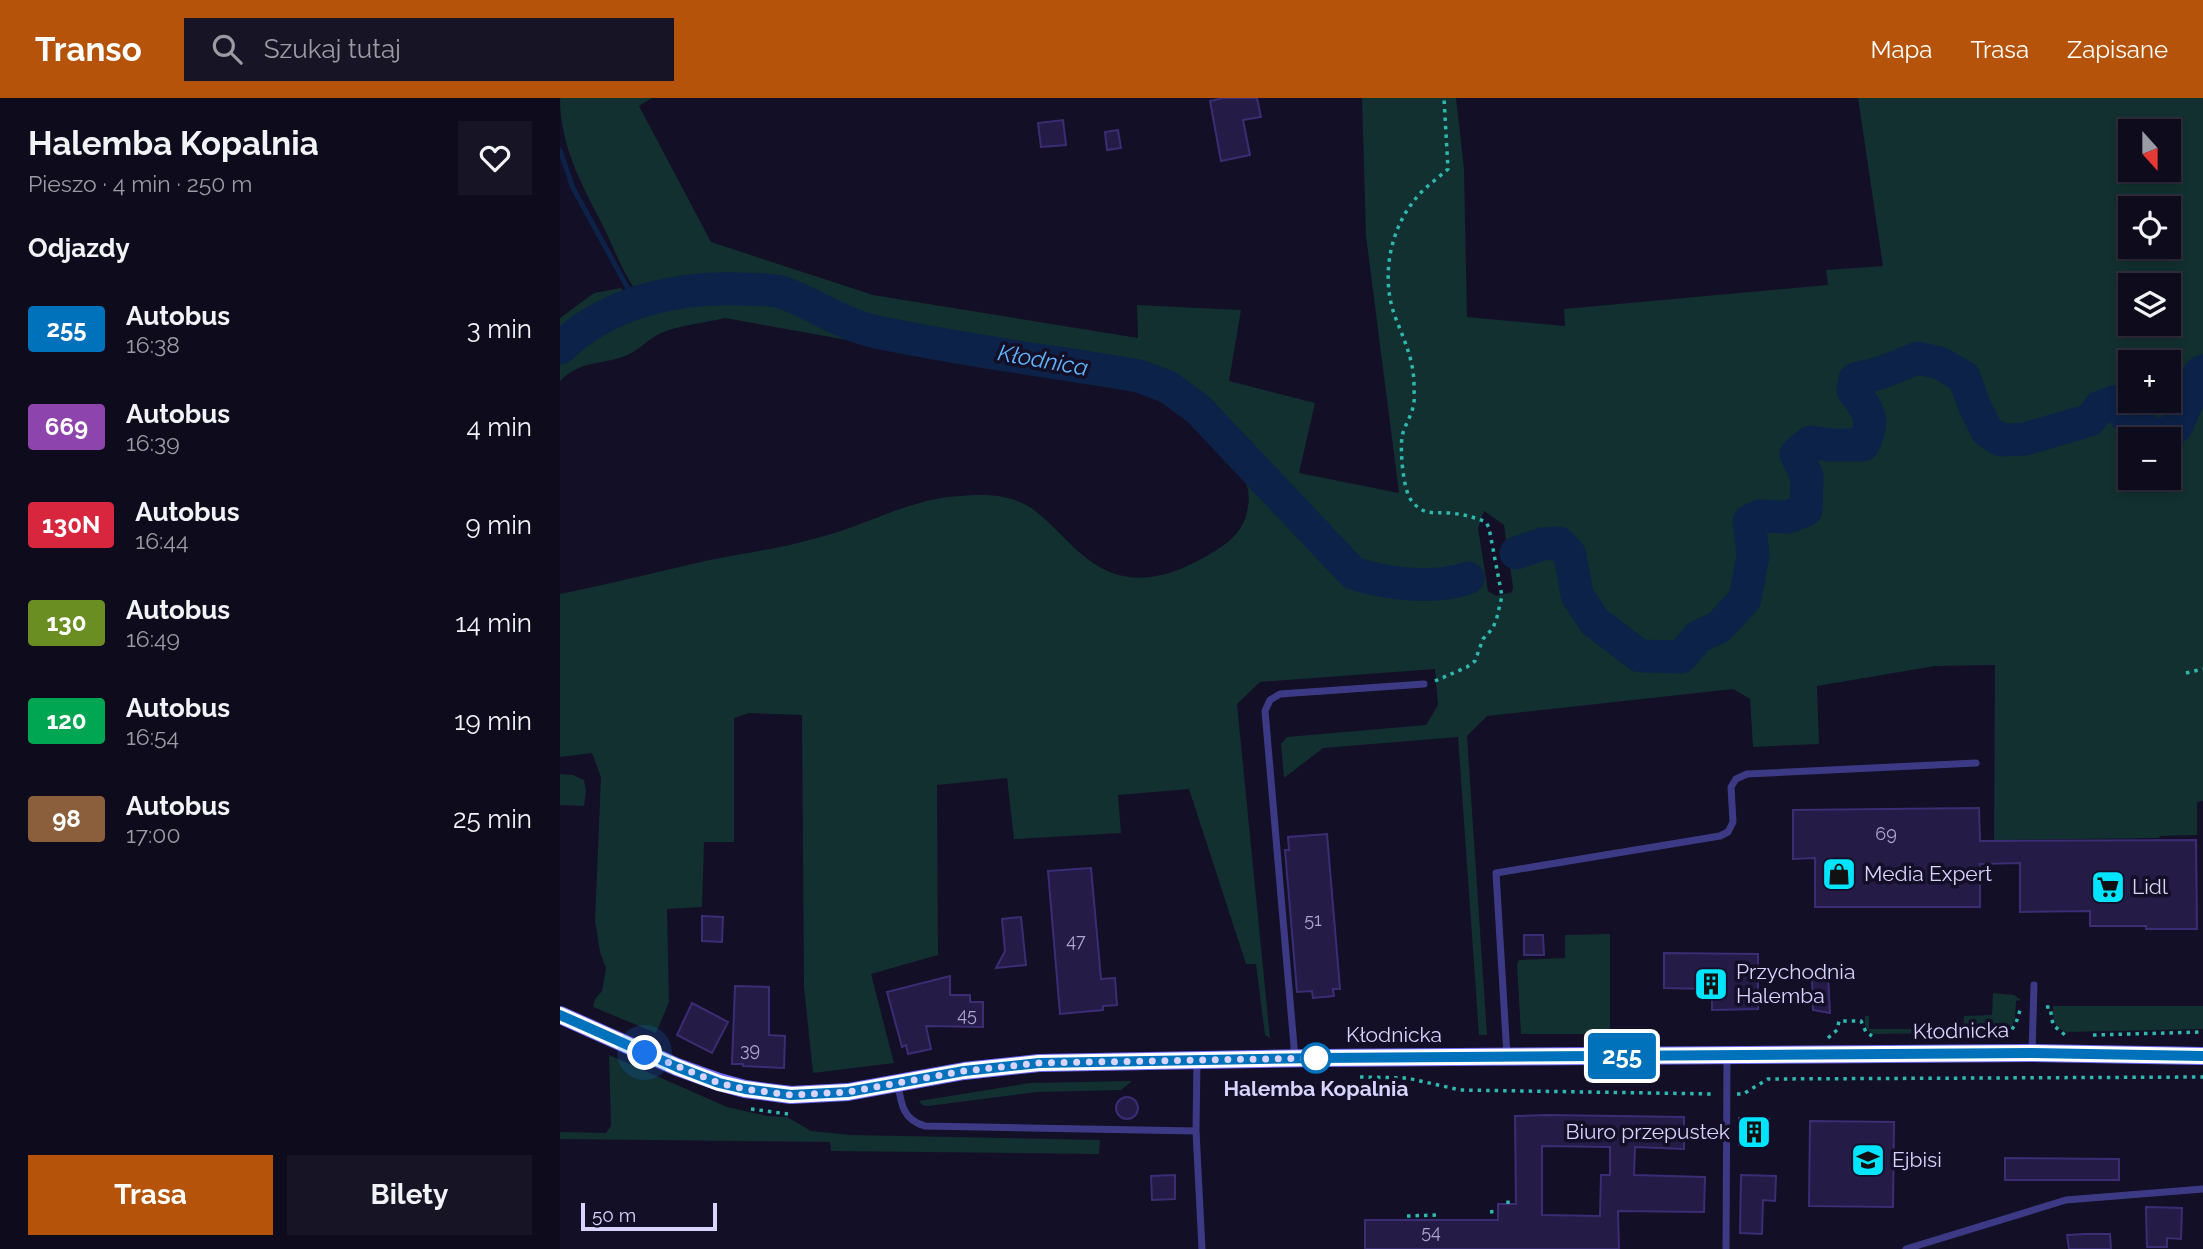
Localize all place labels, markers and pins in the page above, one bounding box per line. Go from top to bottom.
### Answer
shop icon: Media Expert [1820,855,1858,893]
place label: Media Expert [1864,861,1992,886]
supermarket icon: Lidl [2089,868,2127,906]
place label: Lidl [2132,874,2168,899]
place label: Przychodnia Halemba [1736,959,1855,1008]
building icon: Przychodnia Halemba [1692,965,1730,1003]
marker: Halemba Kopalnia [1301,1043,1331,1073]
place label: Halemba Kopalnia [1224,1076,1408,1101]
building icon: Biuro przepustek [1735,1113,1773,1151]
place label: Biuro przepustek [1565,1119,1730,1144]
school or university icon: Ejbisi [1849,1141,1887,1179]
place label: Ejbisi [1892,1147,1942,1172]

